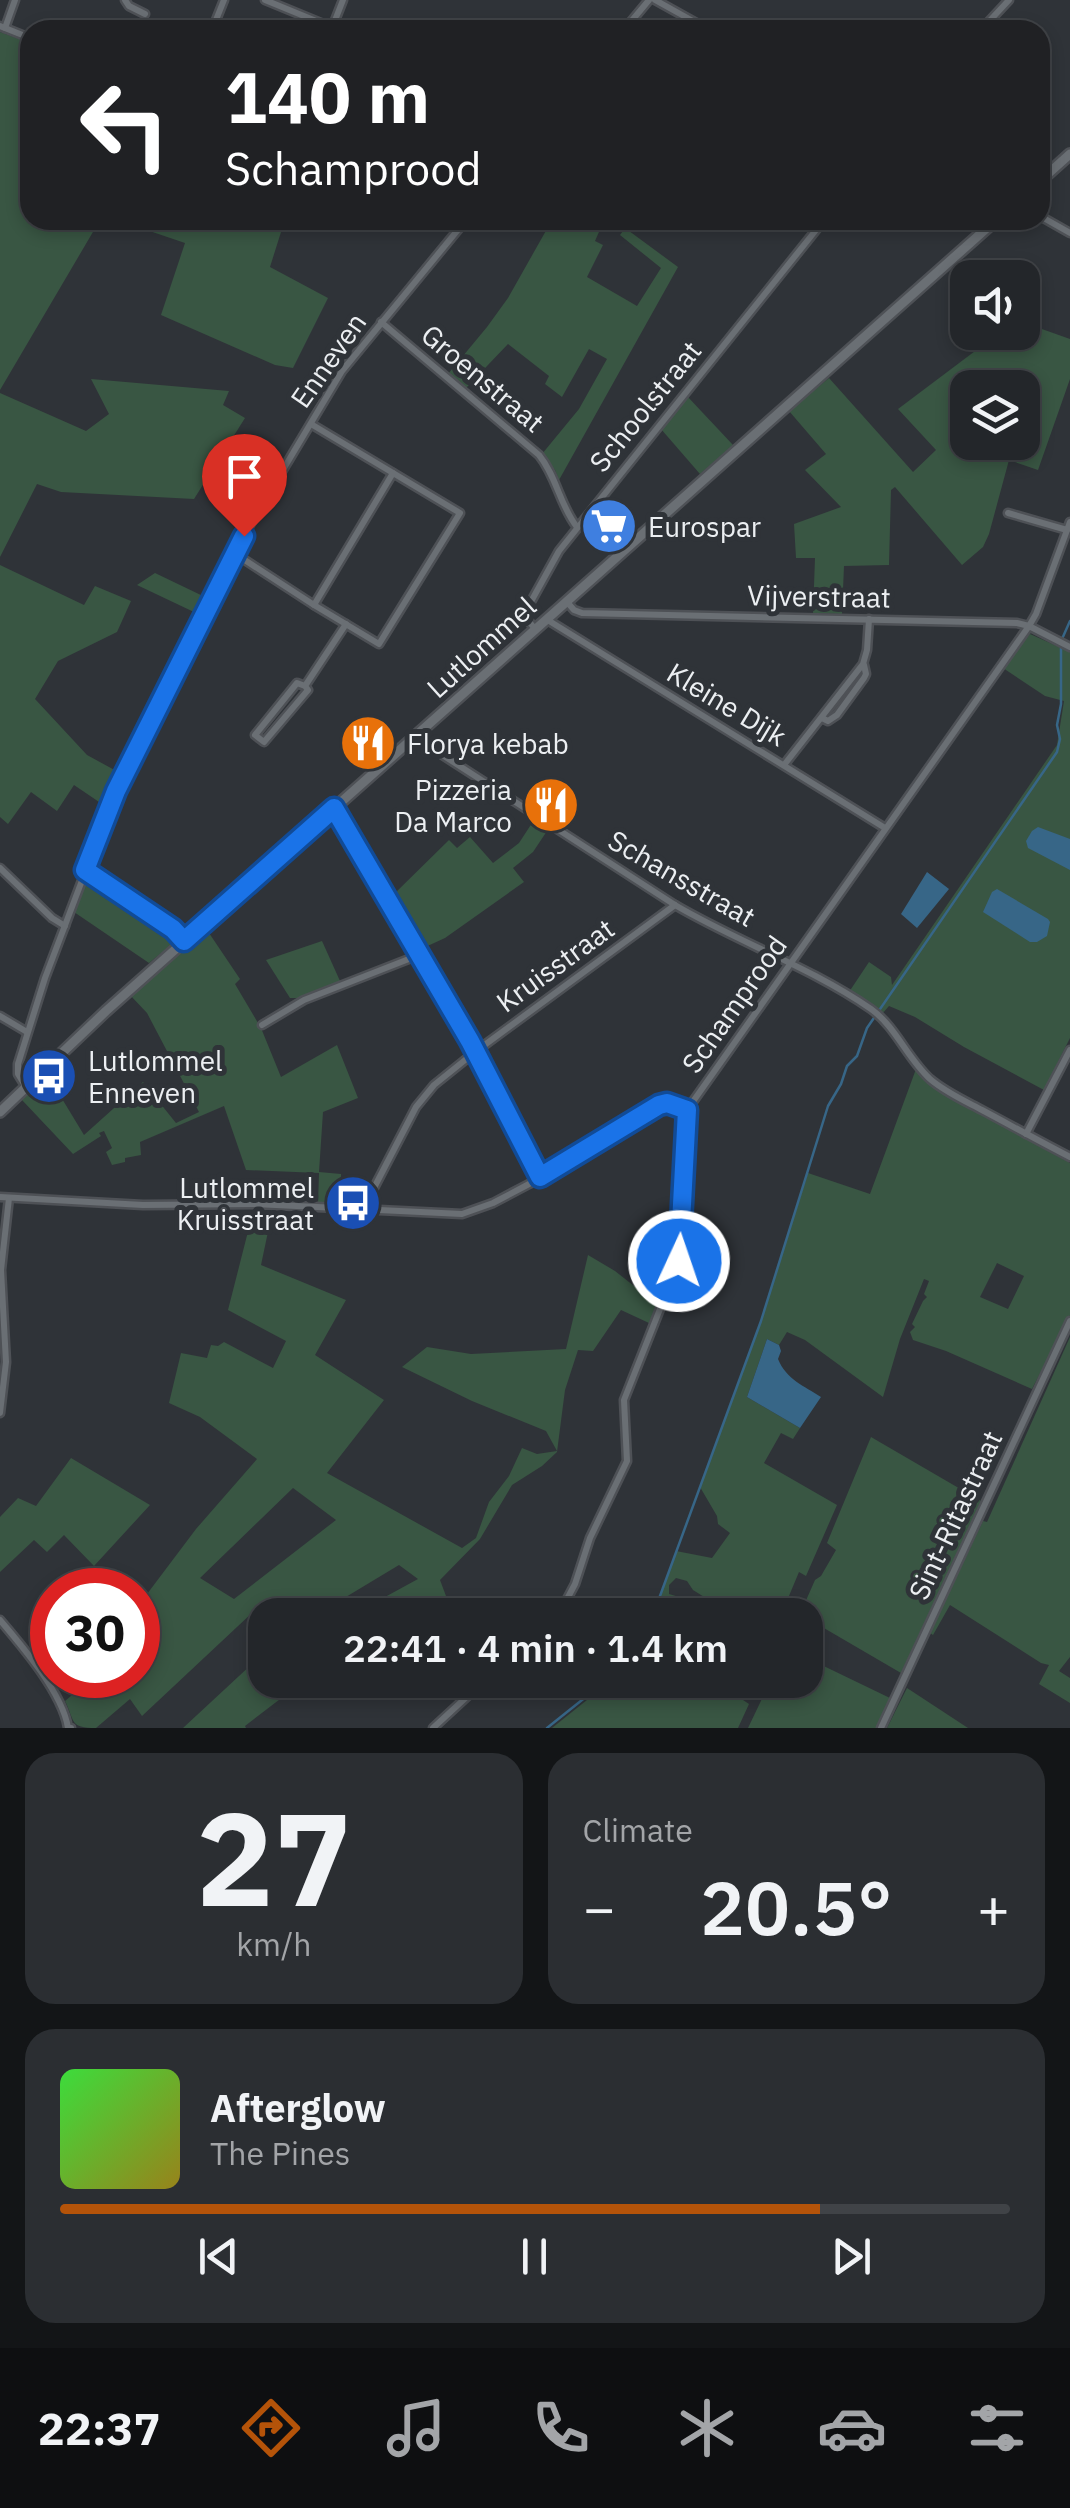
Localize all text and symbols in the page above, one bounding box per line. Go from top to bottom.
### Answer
text: 140 m [225,51,430,142]
icon: left [60,60,190,190]
text: Schamprood [225,139,482,197]
map controls [950,260,1040,460]
button: sound [950,260,1040,350]
street label: Enneven [282,305,374,415]
street label: Groenstraat [414,316,552,440]
street label: Schoolstraat [581,333,709,479]
button: layers [950,370,1040,460]
pin [202,434,287,537]
icon: arrive [217,449,272,504]
supermarket icon: Eurospar [579,496,639,556]
place label: Eurospar [648,508,761,545]
street label: Vijverstraat [747,576,891,616]
street label: Lutlommel [419,588,543,706]
street label: Kleine Dijk [660,654,794,754]
restaurant icon: Florya kebab [338,713,398,773]
place label: Florya kebab [407,725,569,762]
place label: Pizzeria Da Marco [394,771,512,840]
restaurant icon: Pizzeria Da Marco [521,775,581,835]
street label: Schansstraat [602,821,762,935]
street label: Kruisstraat [489,910,621,1020]
street label: Schamprood [673,928,795,1080]
place label: Lutlommel Enneven [88,1042,223,1111]
bus stop icon: Lutlommel Enneven [19,1046,79,1106]
place label: Lutlommel Kruisstraat [177,1169,314,1238]
bus stop icon: Lutlommel Kruisstraat [323,1173,383,1233]
position arrow [627,1209,731,1313]
street label: Sint-Ritastraat [900,1424,1010,1606]
speed limit sign: 30 [30,1568,160,1698]
text: 22:41 · 4 min · 1.4 km [343,1623,728,1672]
text: 27 [196,1773,352,1942]
text: Climate [583,1809,693,1851]
text: 20.5° [700,1858,893,1956]
text: − [583,1872,616,1943]
text: + [977,1872,1010,1943]
text: km/h [236,1923,311,1965]
text: Afterglow [210,2083,386,2132]
text: The Pines [210,2132,350,2174]
icon: previous [191,2229,246,2284]
icon: pause [507,2229,562,2284]
icon: next [824,2229,879,2284]
icon: directions [236,2393,306,2463]
icon: music [381,2393,451,2463]
icon: phone [526,2393,596,2463]
icon: climate [672,2393,742,2463]
icon: car [817,2393,887,2463]
icon: filters [962,2393,1032,2463]
text: 22:37 [38,2399,161,2457]

